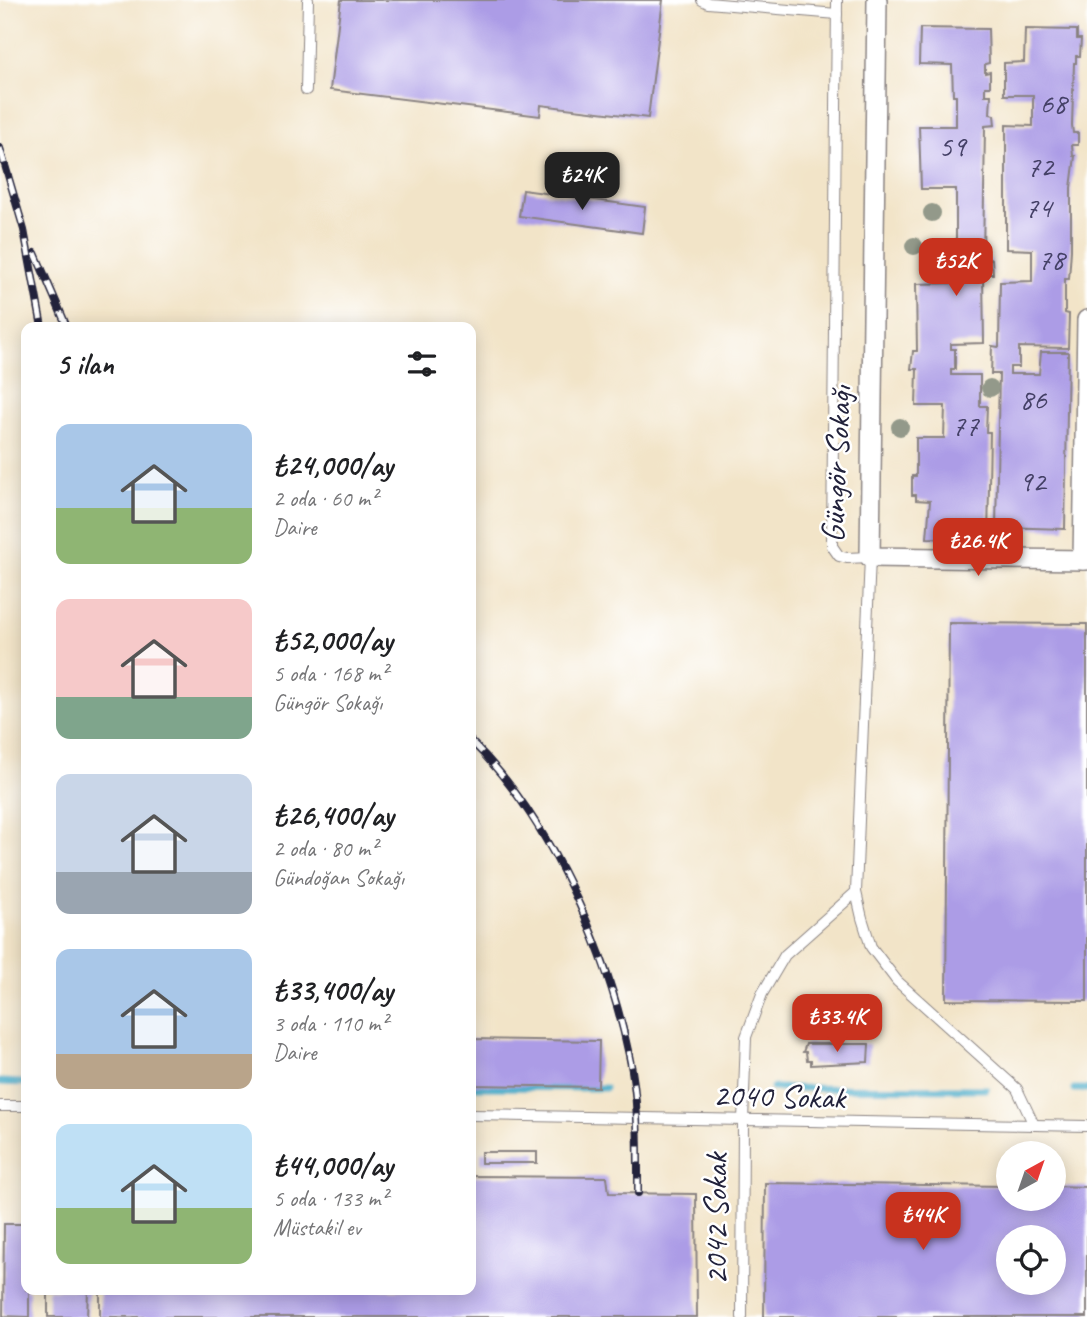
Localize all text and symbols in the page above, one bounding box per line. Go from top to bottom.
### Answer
house number: 68 [1040,84,1069,122]
house number: 59 [939,127,968,165]
house number: 72 [1027,147,1056,185]
pin: ₺24K [541,152,623,212]
text: ₺24K [561,160,603,189]
house number: 74 [1025,188,1054,226]
pin: ₺52K [915,238,997,298]
house number: 78 [1038,240,1067,278]
text: ₺52K [935,246,977,275]
text: 5 ilan [56,345,114,383]
icon: filters [403,345,441,383]
house number: 86 [1020,380,1048,418]
street label: Güngör Sokağı [811,383,861,543]
house number: 77 [952,406,980,444]
text: ₺24,000/ay [273,446,393,484]
icon: home [112,452,196,536]
house number: 92 [1019,462,1048,500]
text: 2 oda · 60 m² [273,484,377,513]
text: Daire [273,513,316,542]
pin: ₺26.4K [921,518,1035,578]
text: ₺26.4K [949,526,1007,555]
text: ₺52,000/ay [273,621,392,659]
icon: home [112,627,196,711]
text: 5 oda · 168 m² [273,659,388,688]
text: Güngör Sokağı [273,688,382,717]
text: ₺26,400/ay [273,796,393,834]
icon: home [112,802,196,886]
text: 2 oda · 80 m² [273,834,377,863]
text: Gündoğan Sokağı [273,863,404,892]
text: ₺33,400/ay [273,971,393,1009]
icon: home [112,977,196,1061]
pin: ₺33.4K [780,995,894,1054]
text: ₺33.4K [808,1002,866,1031]
text: 3 oda · 110 m² [273,1009,388,1038]
text: Daire [273,1038,316,1067]
street label: 2040 Sokak [713,1074,847,1118]
north arrow [996,1141,1066,1211]
map controls [996,1141,1066,1295]
text: ₺44,000/ay [273,1146,393,1184]
street label: 2042 Sokak [695,1151,737,1285]
icon: home [112,1152,196,1236]
text: 5 oda · 133 m² [273,1184,388,1213]
pin: ₺44K [882,1192,964,1252]
text: ₺44K [902,1200,944,1229]
text: Müstakil ev [273,1213,361,1242]
button: locate [996,1225,1066,1295]

